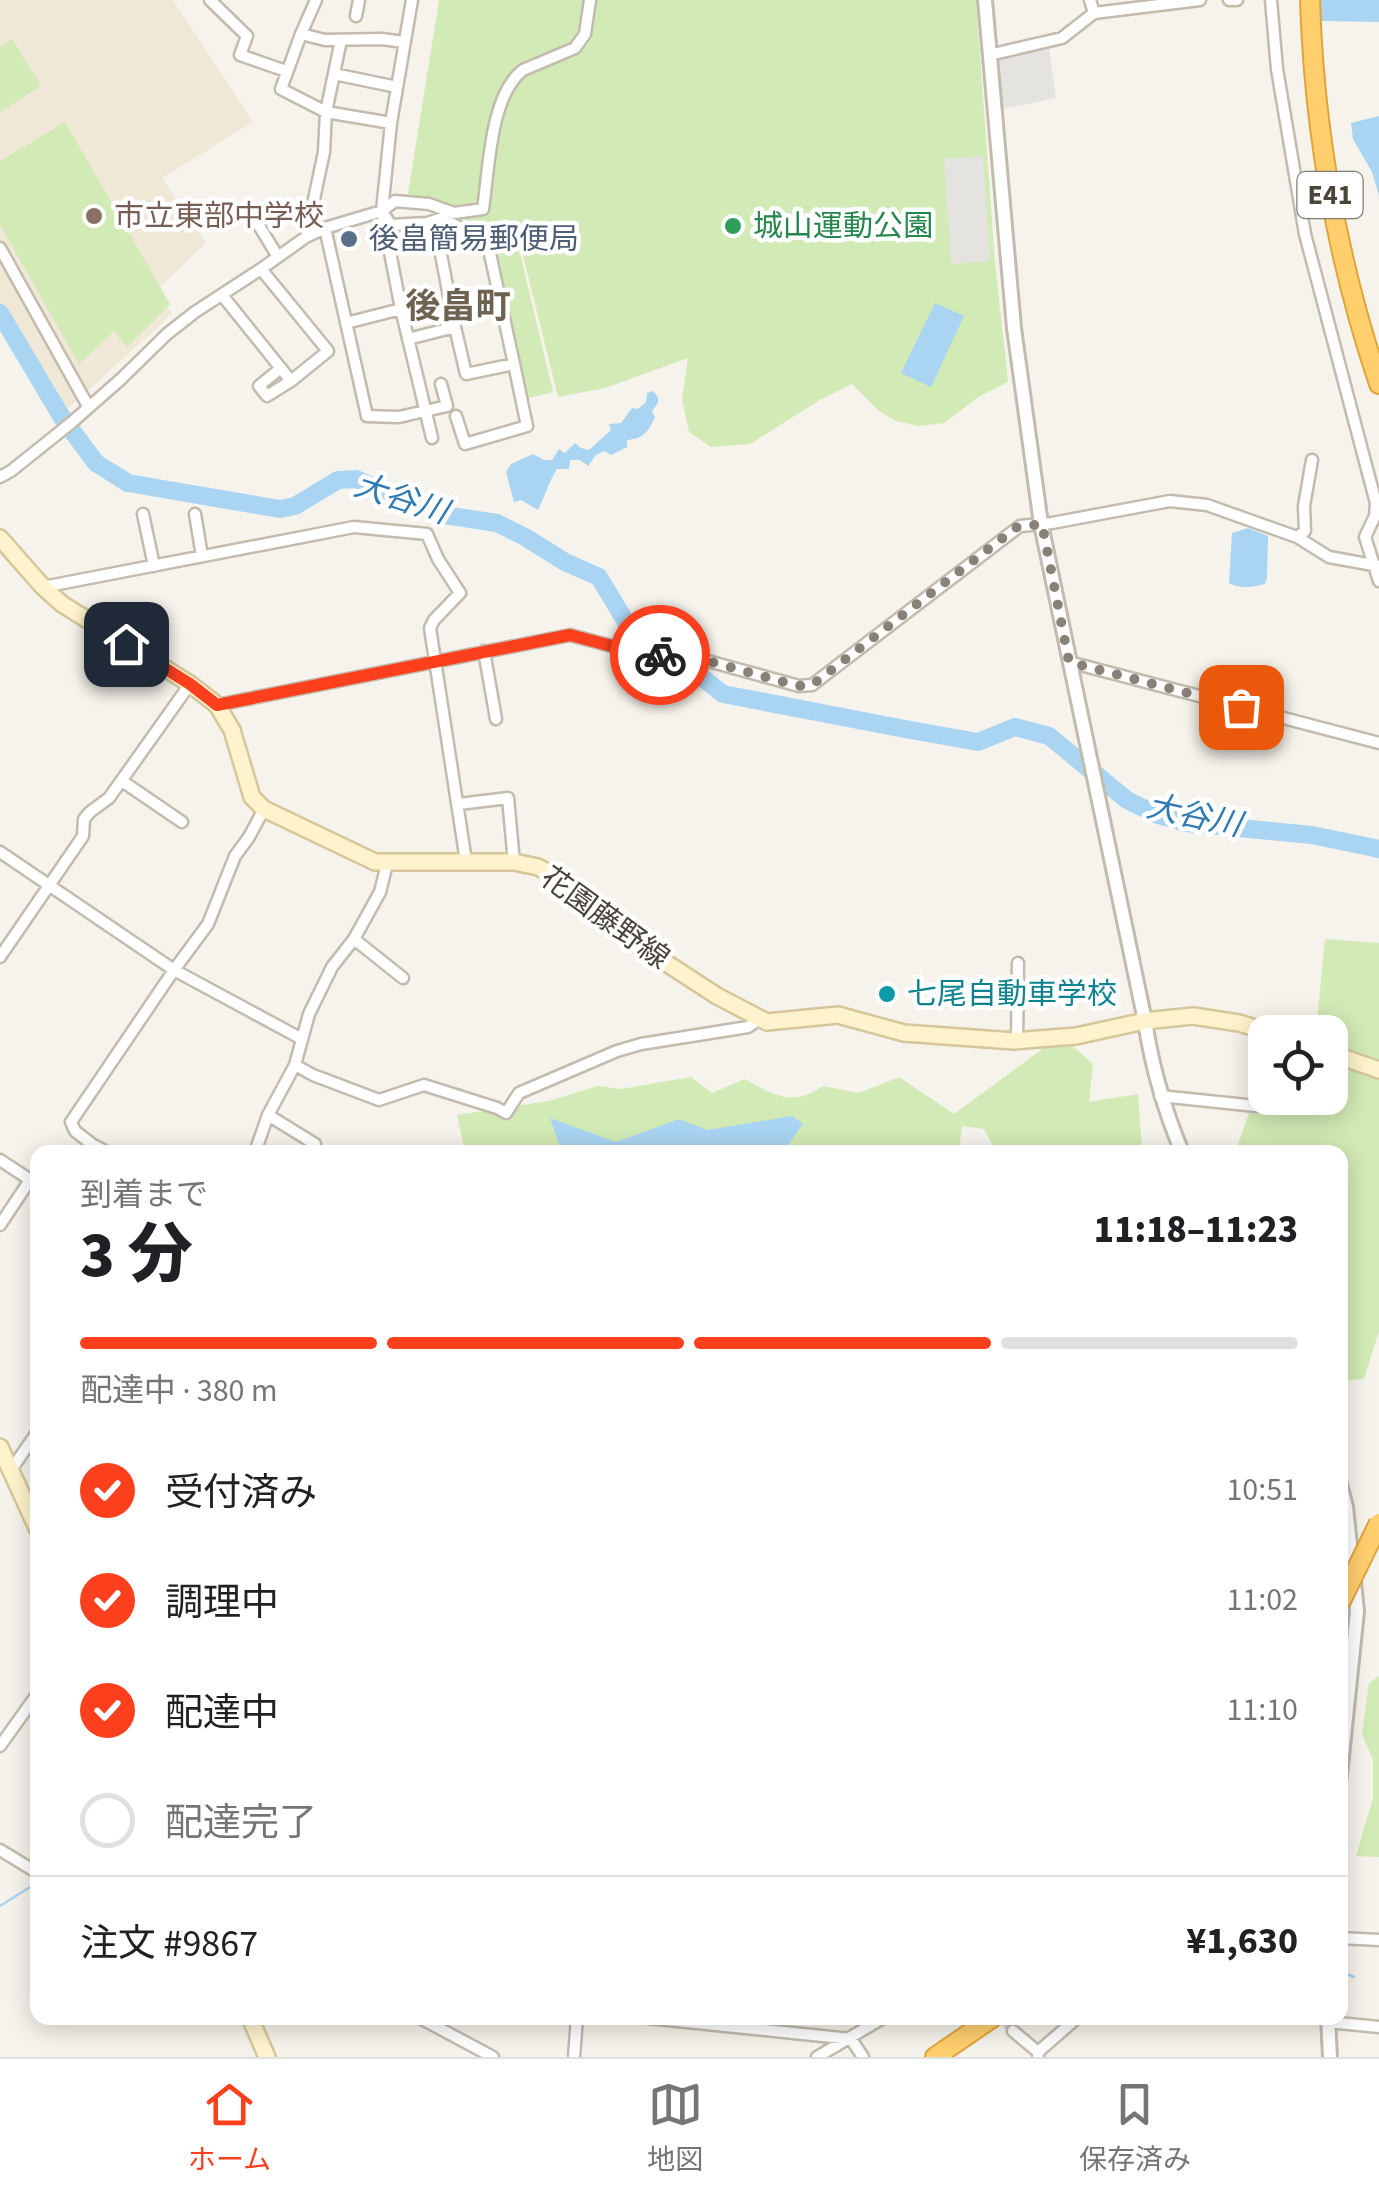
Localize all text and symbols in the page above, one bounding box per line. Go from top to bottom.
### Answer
road number: E41 [1298,172,1362,218]
place label: 市立東部中学校 [114,195,324,238]
marker: 市立東部中学校 [83,205,105,227]
place label: 城山運動公園 [753,205,933,248]
marker: 城山運動公園 [722,215,744,237]
place label: 後畠簡易郵便局 [369,218,579,261]
marker: 後畠簡易郵便局 [338,228,360,250]
district label: 後畠町 [405,282,511,332]
water label: 大谷川 [348,462,457,537]
pin [84,602,169,687]
courier [610,605,710,705]
icon: home [99,617,154,672]
icon: bike [633,628,688,683]
pin [1199,665,1284,750]
icon: bag [1214,680,1269,735]
water label: 大谷川 [1142,784,1249,849]
street label: 花園藤野線 [532,857,678,979]
place label: 七尾自動車学校 [907,973,1117,1016]
marker: 七尾自動車学校 [876,983,898,1005]
map controls [1248,1015,1348,1115]
button: locate [1248,1015,1348,1115]
text: 到着まで [80,1172,208,1218]
text: 11:18–11:23 [1094,1203,1298,1257]
text: 3 分 [80,1209,193,1302]
text: 配達中 · 380 m [80,1368,277,1414]
icon: check [80,1463,135,1518]
text: 受付済み [165,1466,317,1520]
text: 10:51 [1226,1467,1298,1513]
icon: check [80,1573,135,1628]
text: 調理中 [165,1576,279,1630]
text: 11:02 [1226,1577,1298,1623]
icon: check [80,1683,135,1738]
text: 配達中 [165,1686,279,1740]
text: 11:10 [1226,1687,1298,1733]
text: 配達完了 [165,1796,317,1850]
text: ¥1,630 [1186,1914,1298,1968]
text: 注文 #9867 [80,1917,258,1971]
tab: ホーム [188,2077,271,2180]
tab: 地図 [647,2077,703,2180]
tab: 保存済み [1079,2077,1191,2180]

